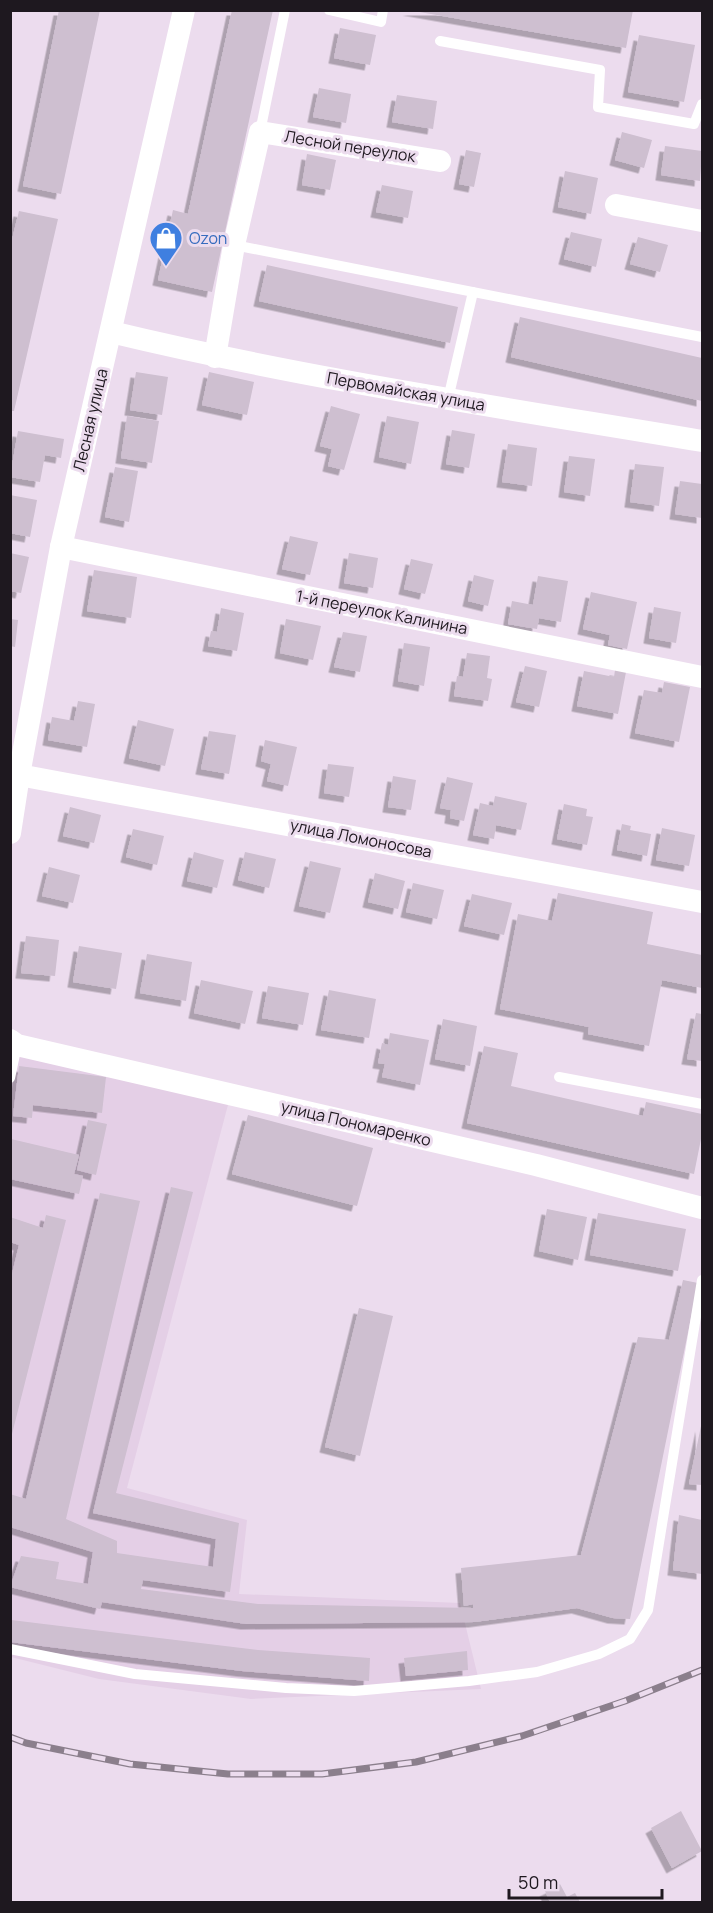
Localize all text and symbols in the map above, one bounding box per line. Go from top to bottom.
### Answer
street label: Лесной переулок [283,125,418,167]
shop icon: Ozon [148,220,184,267]
place label: Ozon [189,227,227,249]
street label: Лесная улица [67,366,113,474]
street label: Первомайская улица [325,366,487,416]
street label: 1-й переулок Калинина [295,585,469,639]
street label: улица Ломоносова [288,813,434,863]
street label: улица Пономаренко [279,1095,433,1151]
scale bar [509,1862,662,1900]
text: 50 m [518,1870,558,1894]

